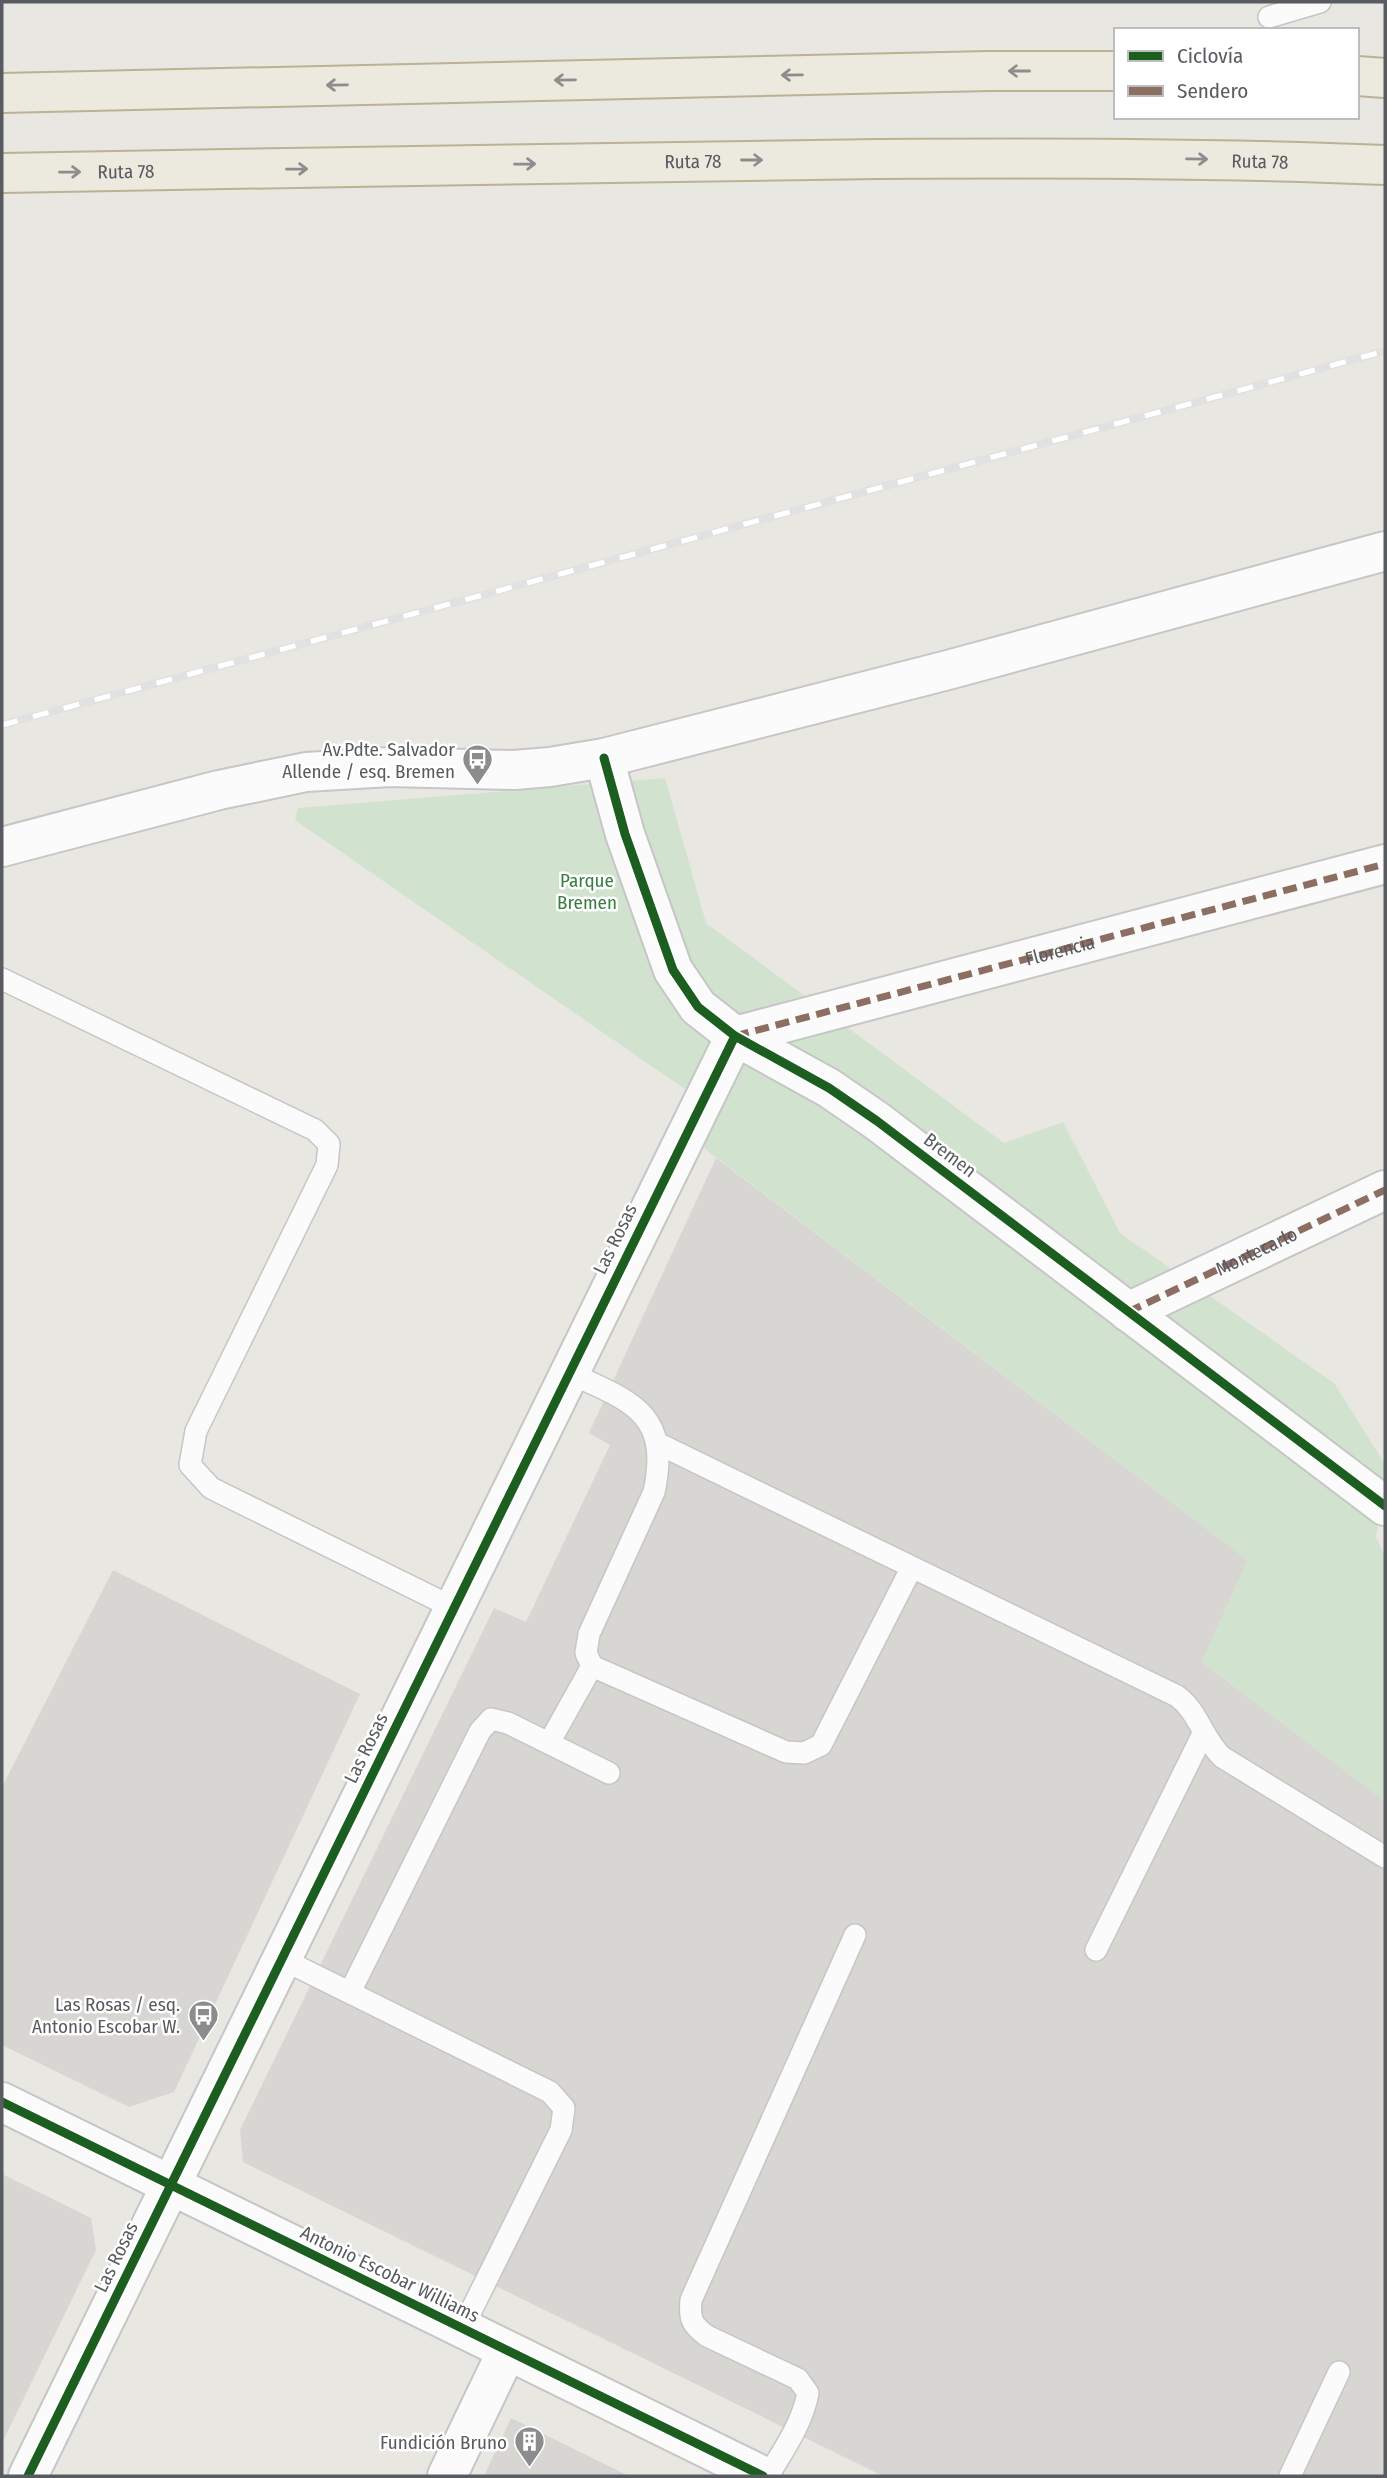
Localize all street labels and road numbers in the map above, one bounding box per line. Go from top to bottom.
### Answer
street label: Ruta 78 [664,149,722,173]
street label: Ruta 78 [1231,149,1289,173]
street label: Ruta 78 [97,159,155,183]
street label: Florencia [1023,930,1097,970]
street label: Bremen [919,1128,981,1182]
street label: Las Rosas [588,1200,642,1278]
street label: Montecarlo [1212,1222,1301,1280]
street label: Las Rosas [339,1709,393,1787]
street label: Las Rosas [89,2218,143,2296]
street label: Antonio Escobar Williams [297,2221,483,2327]

